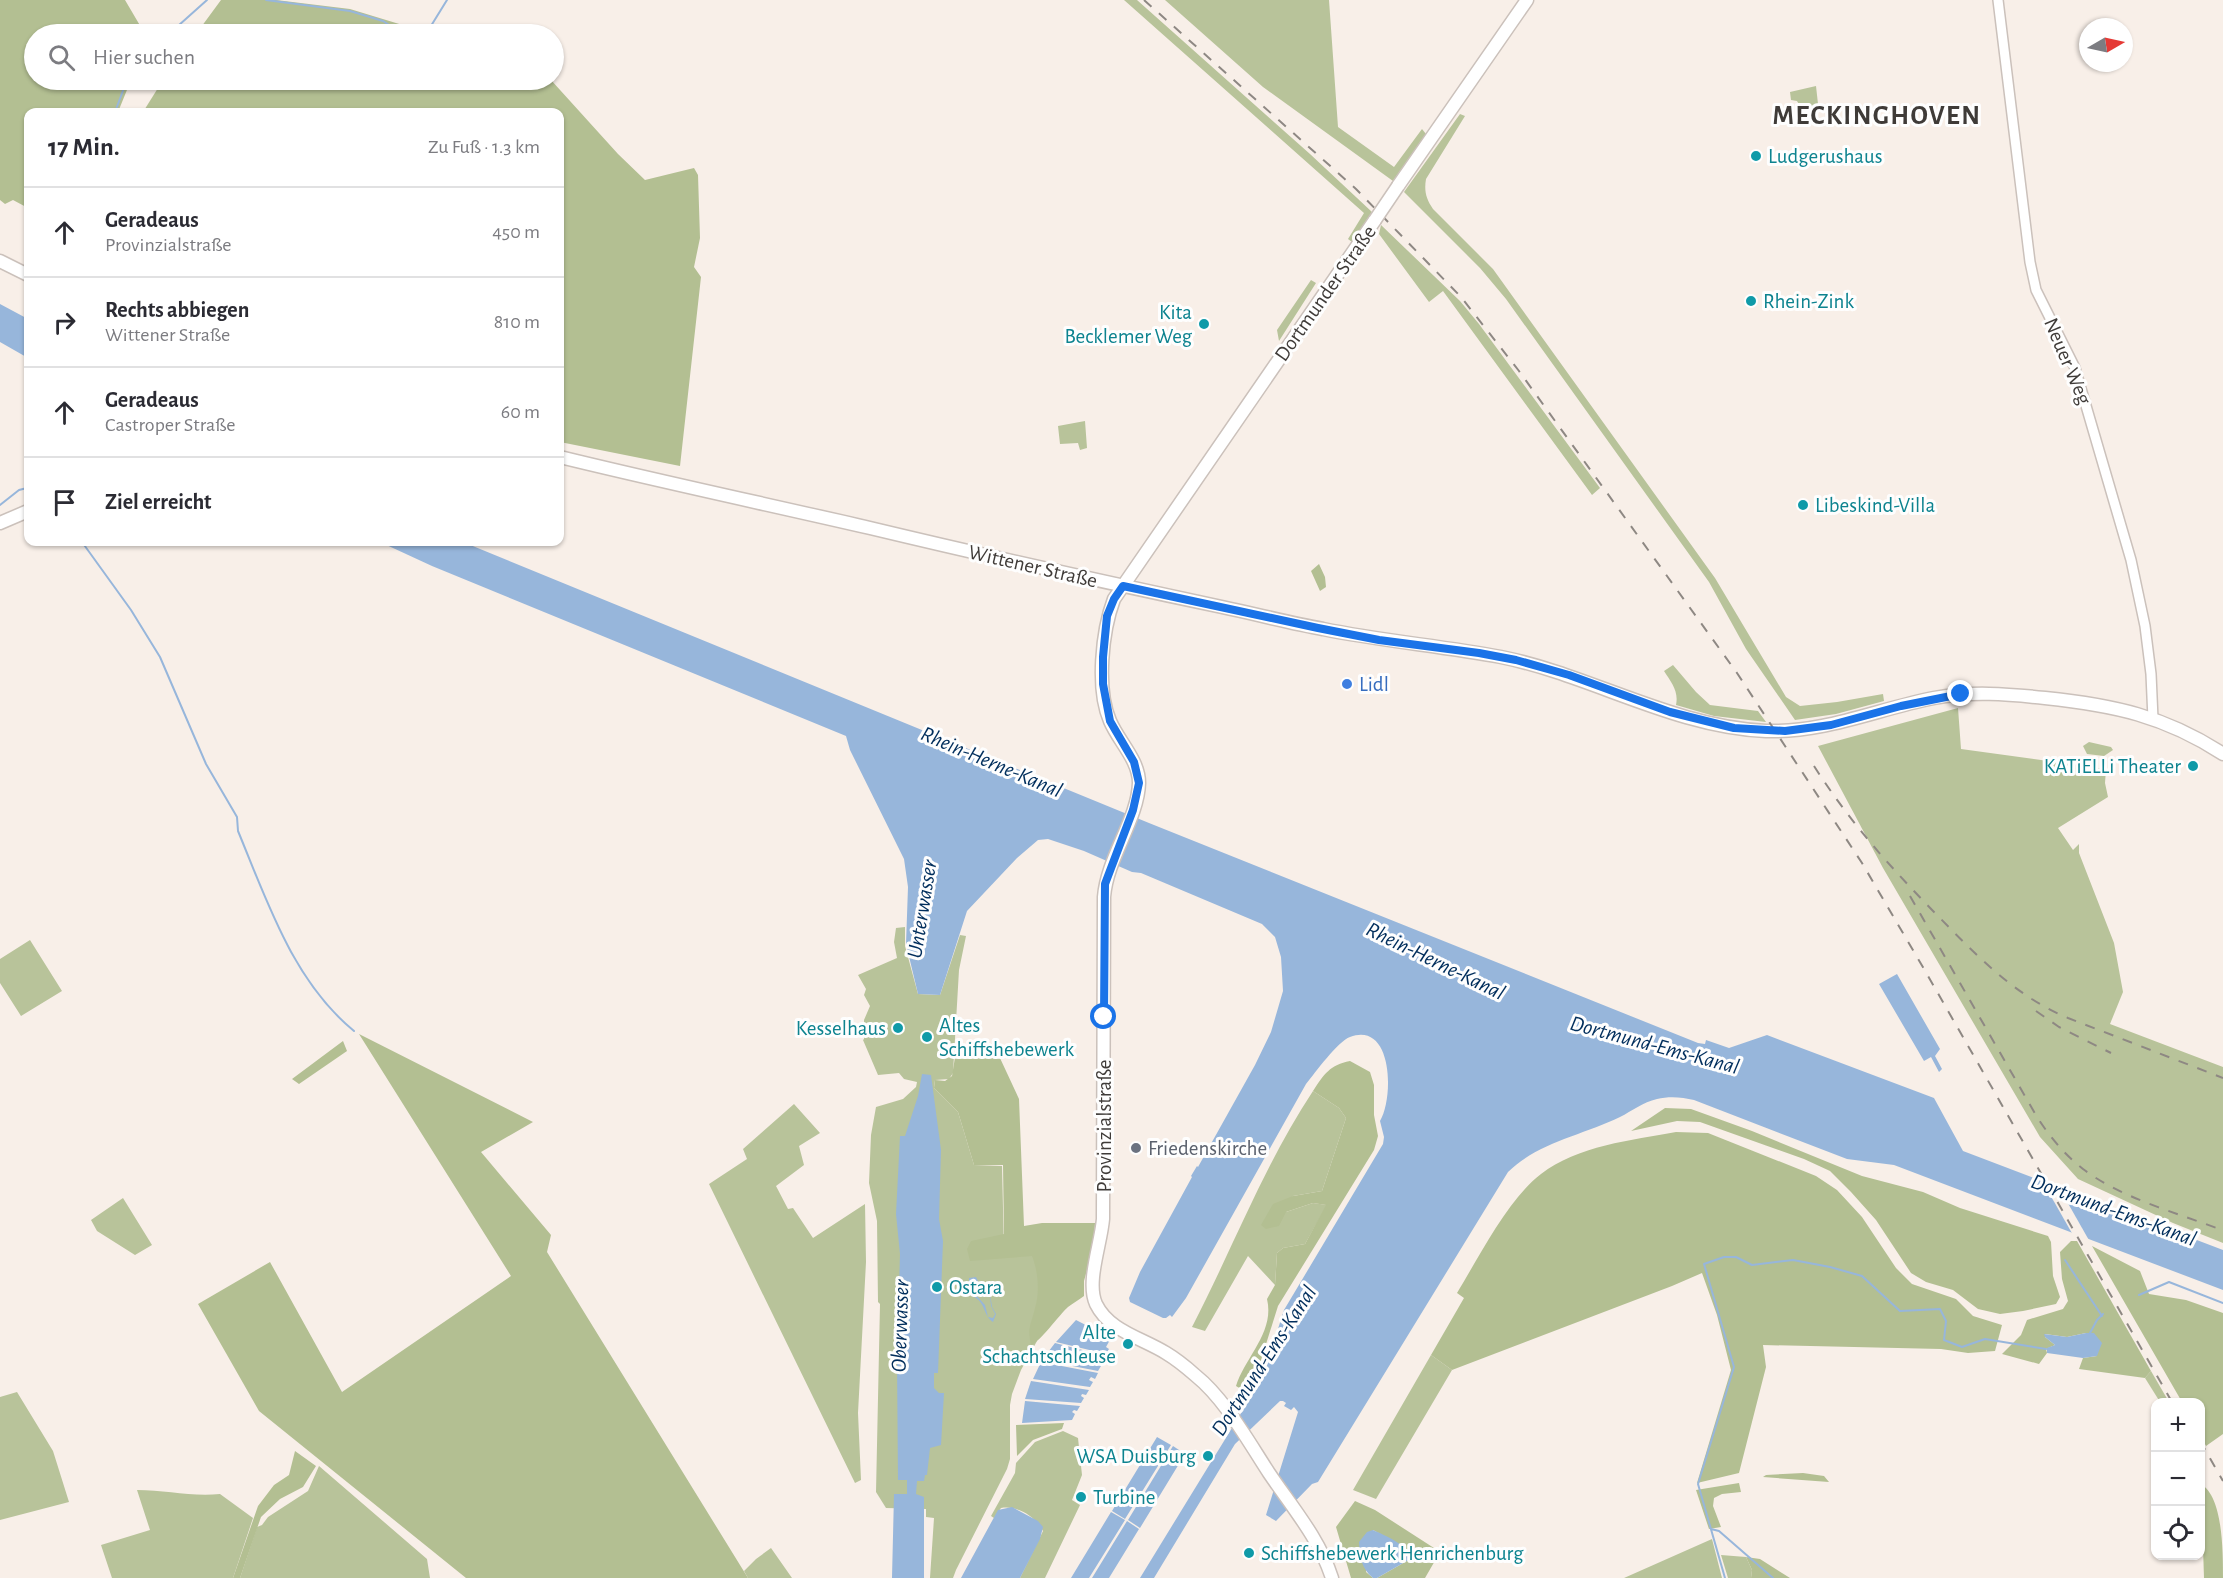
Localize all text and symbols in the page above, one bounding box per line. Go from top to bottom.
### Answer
north arrow [2079,18,2133,72]
search box [24,24,564,90]
icon: search [45,41,78,74]
text: Hier suchen [93,46,195,68]
district label: MECKINGHOVEN [1773,102,1981,129]
text: 17 Min. [48,134,120,160]
text: Zu Fuß · 1.3 km [428,137,540,157]
place label: Ludgerushaus [1768,146,1883,167]
marker: Ludgerushaus [1749,149,1763,163]
text: Geradeaus [105,209,199,231]
icon: ahead [48,216,81,249]
text: 450 m [492,222,540,242]
street label: Dortmunder Straße [1271,222,1380,365]
text: Provinzialstraße [105,235,232,255]
place label: Rhein-Zink [1763,291,1854,312]
marker: Rhein-Zink [1744,294,1758,308]
text: Rechts abbiegen [105,299,249,321]
place label: Kita Becklemer Weg [1064,302,1193,347]
icon: right [48,306,81,339]
text: 810 m [494,312,540,332]
street label: Neuer Weg [2040,315,2095,408]
marker: Kita Becklemer Weg [1197,317,1211,331]
text: Wittener Straße [105,325,230,345]
text: Geradeaus [105,389,199,411]
icon: ahead [48,396,81,429]
text: 60 m [501,402,540,422]
text: Castroper Straße [105,415,235,435]
icon: arrive [48,486,81,519]
text: Ziel erreicht [105,491,212,513]
place label: Libeskind-Villa [1815,495,1935,516]
marker: Libeskind-Villa [1796,498,1810,512]
street label: Wittener Straße [966,541,1099,592]
place label: Lidl [1359,674,1389,695]
marker: Lidl [1340,677,1354,691]
route end [1947,680,1973,706]
water label: Rhein-Herne-Kanal [918,722,1066,802]
place label: KATiELLi Theater [2044,756,2181,777]
marker: KATiELLi Theater [2186,759,2200,773]
water label: Unterwasser [903,857,941,960]
water label: Rhein-Herne-Kanal [1363,918,1508,1004]
route start [1090,1003,1116,1029]
water label: Dortmund-Ems-Kanal [1568,1012,1742,1078]
place label: Altes Schiffshebewerk [939,1015,1074,1060]
place label: Kesselhaus [796,1018,886,1039]
marker: Kesselhaus [891,1021,905,1035]
marker: Altes Schiffshebewerk [920,1030,934,1044]
street label: Provinzialstraße [1094,1060,1115,1192]
place label: Friedenskirche [1148,1138,1267,1159]
marker: Friedenskirche [1129,1141,1143,1155]
water label: Dortmund-Ems-Kanal [2028,1170,2199,1250]
place label: Ostara [949,1277,1003,1298]
water label: Oberwasser [887,1279,913,1373]
marker: Ostara [930,1280,944,1294]
water label: Dortmund-Ems-Kanal [1207,1282,1320,1440]
place label: Alte Schachtschleuse [982,1322,1116,1367]
marker: Alte Schachtschleuse [1121,1337,1135,1351]
map controls [2151,1398,2205,1560]
button: + [2151,1398,2205,1452]
place label: WSA Duisburg [1077,1446,1197,1467]
marker: WSA Duisburg [1201,1449,1215,1463]
button: − [2151,1452,2205,1506]
place label: Turbine [1093,1487,1155,1508]
marker: Turbine [1074,1490,1088,1504]
button: locate [2151,1506,2205,1560]
place label: Schiffshebewerk Henrichenburg [1261,1543,1524,1564]
marker: Schiffshebewerk Henrichenburg [1242,1546,1256,1560]

